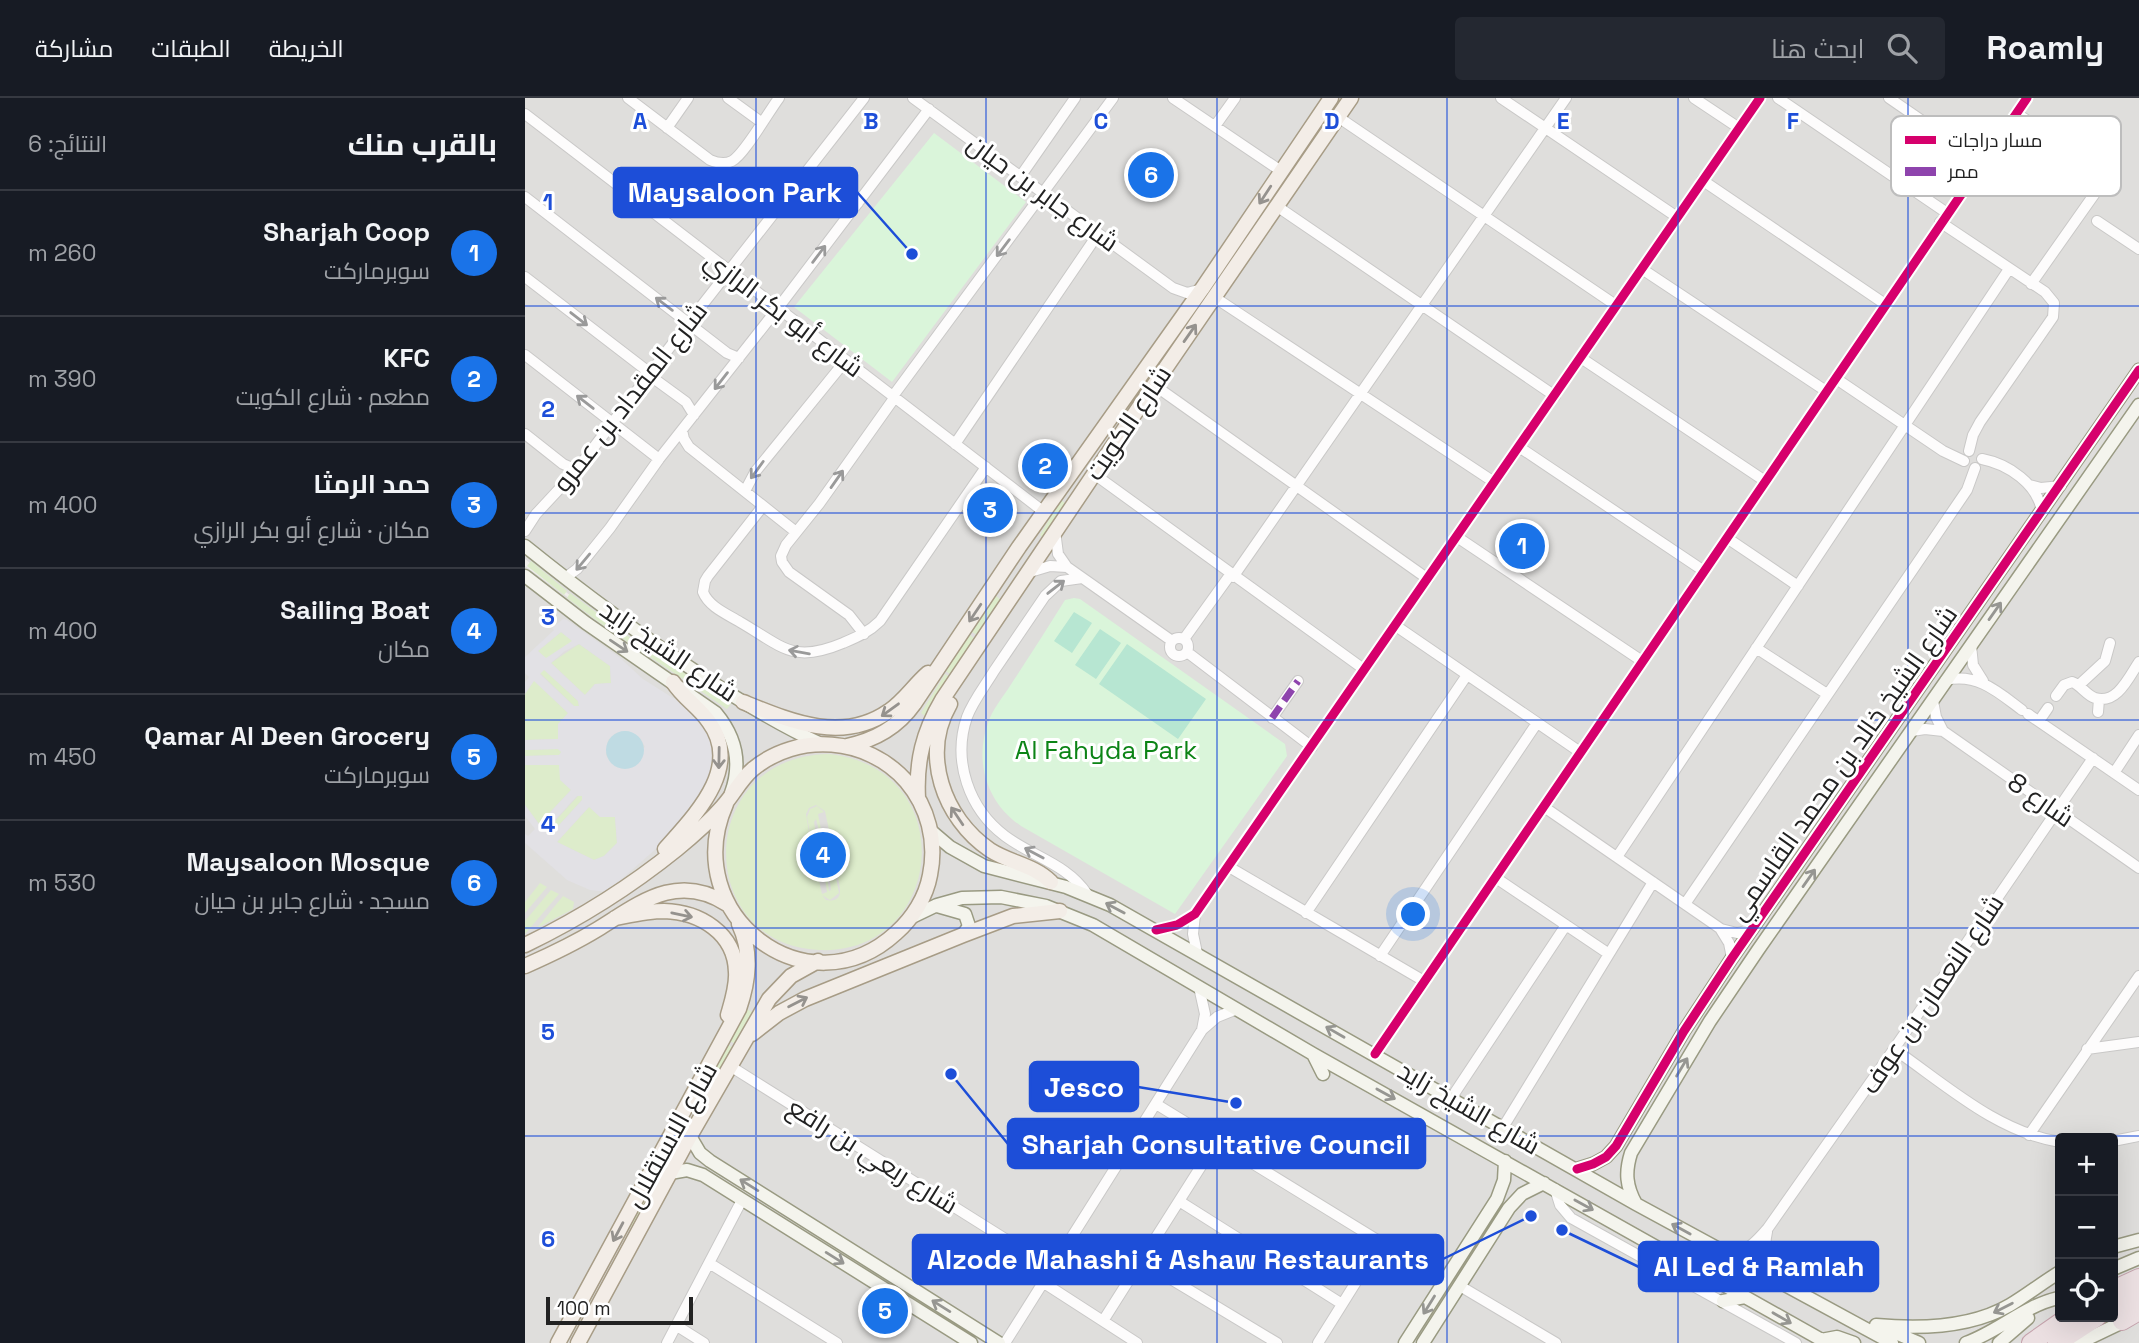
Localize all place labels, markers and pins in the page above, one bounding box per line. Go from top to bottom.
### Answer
pin: 6 [1128,149,1174,201]
callout: Maysaloon Park [614,168,857,217]
pin: 2 [1022,440,1068,492]
pin: 3 [967,484,1013,536]
pin: 1 [1499,520,1545,572]
pin: 4 [800,829,846,881]
callout: Jesco [1030,1062,1138,1111]
callout: Sharjah Consultative Council [1008,1119,1425,1168]
callout: Alzode Mahashi & Ashaw Restaurants [913,1235,1443,1284]
callout: Al Led & Ramlah [1639,1242,1878,1291]
pin: 5 [862,1285,908,1337]

